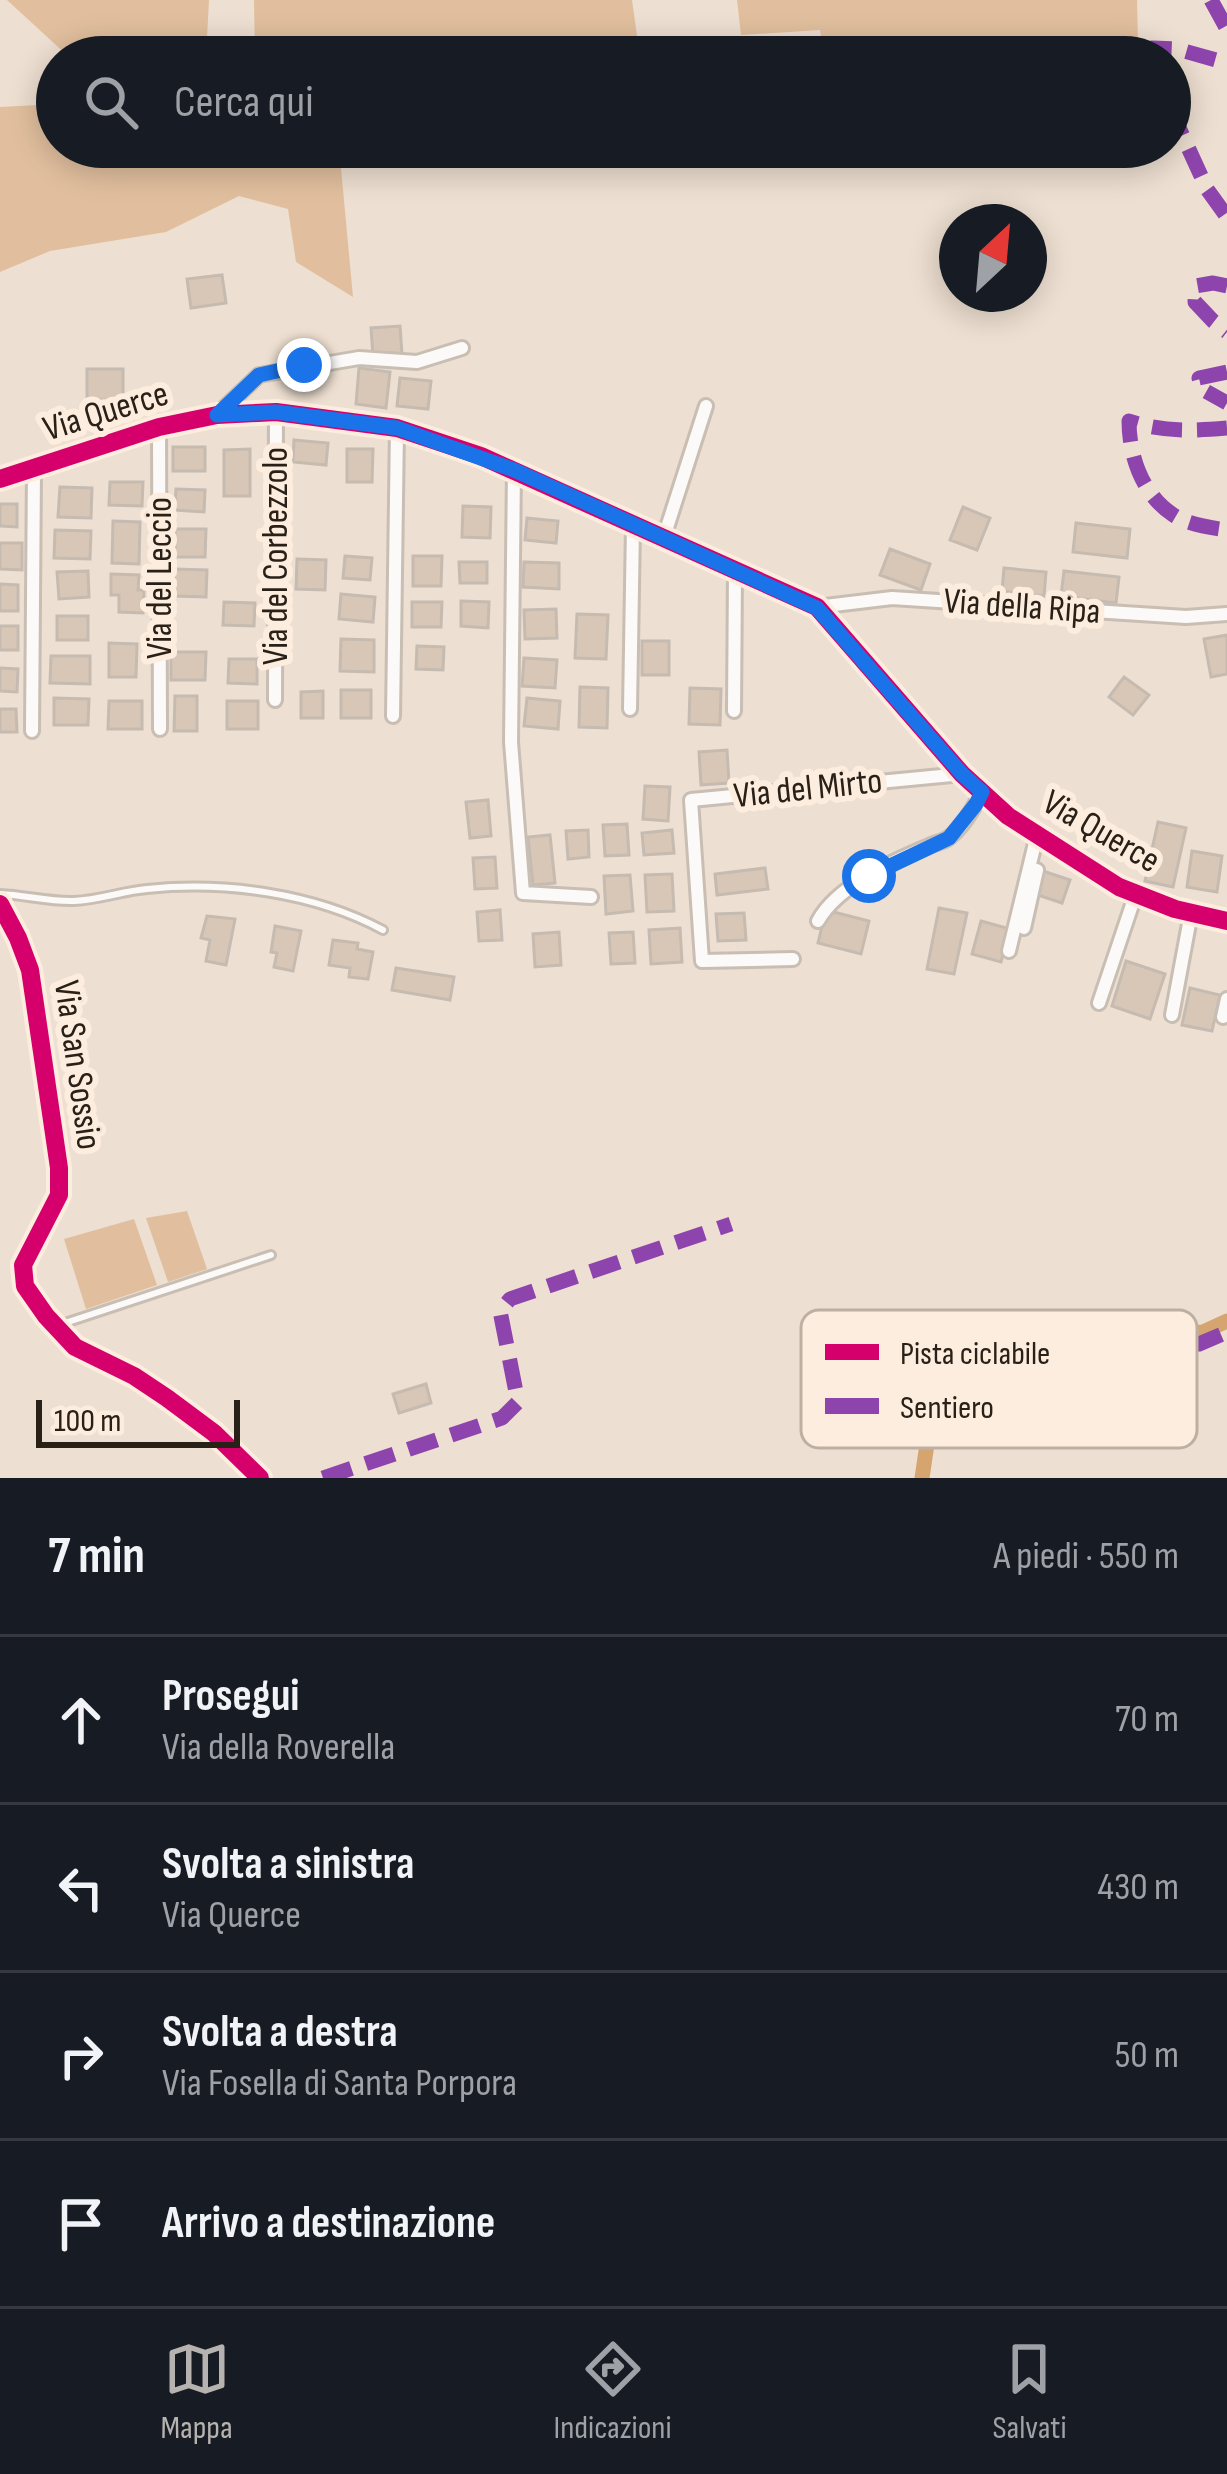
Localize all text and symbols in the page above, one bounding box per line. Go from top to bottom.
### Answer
search box [36,36,1191,168]
icon: search [78,69,144,135]
text: Cerca qui [174,75,314,130]
north arrow [939,204,1047,312]
route end [277,338,331,392]
street label: Via Querce [38,373,174,451]
street label: Via del Corbezzolo [255,447,298,665]
street label: Via del Leccio [139,497,182,659]
street label: Via della Ripa [942,580,1102,634]
street label: Via del Mirto [732,760,884,818]
street label: Via Querce [1035,781,1167,883]
route start [842,849,896,903]
street label: Via San Sossio [44,978,110,1152]
legend [801,1310,1197,1448]
text: Pista ciclabile [900,1334,1050,1374]
text: Sentiero [900,1388,994,1428]
scale bar [36,1394,240,1447]
text: 100 m [54,1401,121,1441]
text: 7 min [48,1526,145,1587]
text: A piedi · 550 m [993,1533,1179,1580]
text: Prosegui [162,1669,300,1724]
icon: ahead [48,1687,114,1753]
text: 70 m [1115,1696,1179,1743]
text: Via della Roverella [162,1724,395,1771]
text: Svolta a sinistra [162,1837,414,1892]
icon: left [48,1855,114,1921]
text: 430 m [1098,1864,1179,1911]
text: Via Querce [162,1892,301,1939]
text: Svolta a destra [162,2005,398,2060]
icon: right [48,2023,114,2089]
text: 50 m [1115,2032,1179,2079]
text: Via Fosella di Santa Porpora [162,2060,517,2107]
icon: arrive [48,2191,114,2257]
text: Arrivo a destinazione [162,2196,495,2251]
tab: Mappa [160,2336,233,2448]
tab: Indicazioni [554,2336,672,2448]
tab: Salvati [992,2336,1067,2448]

